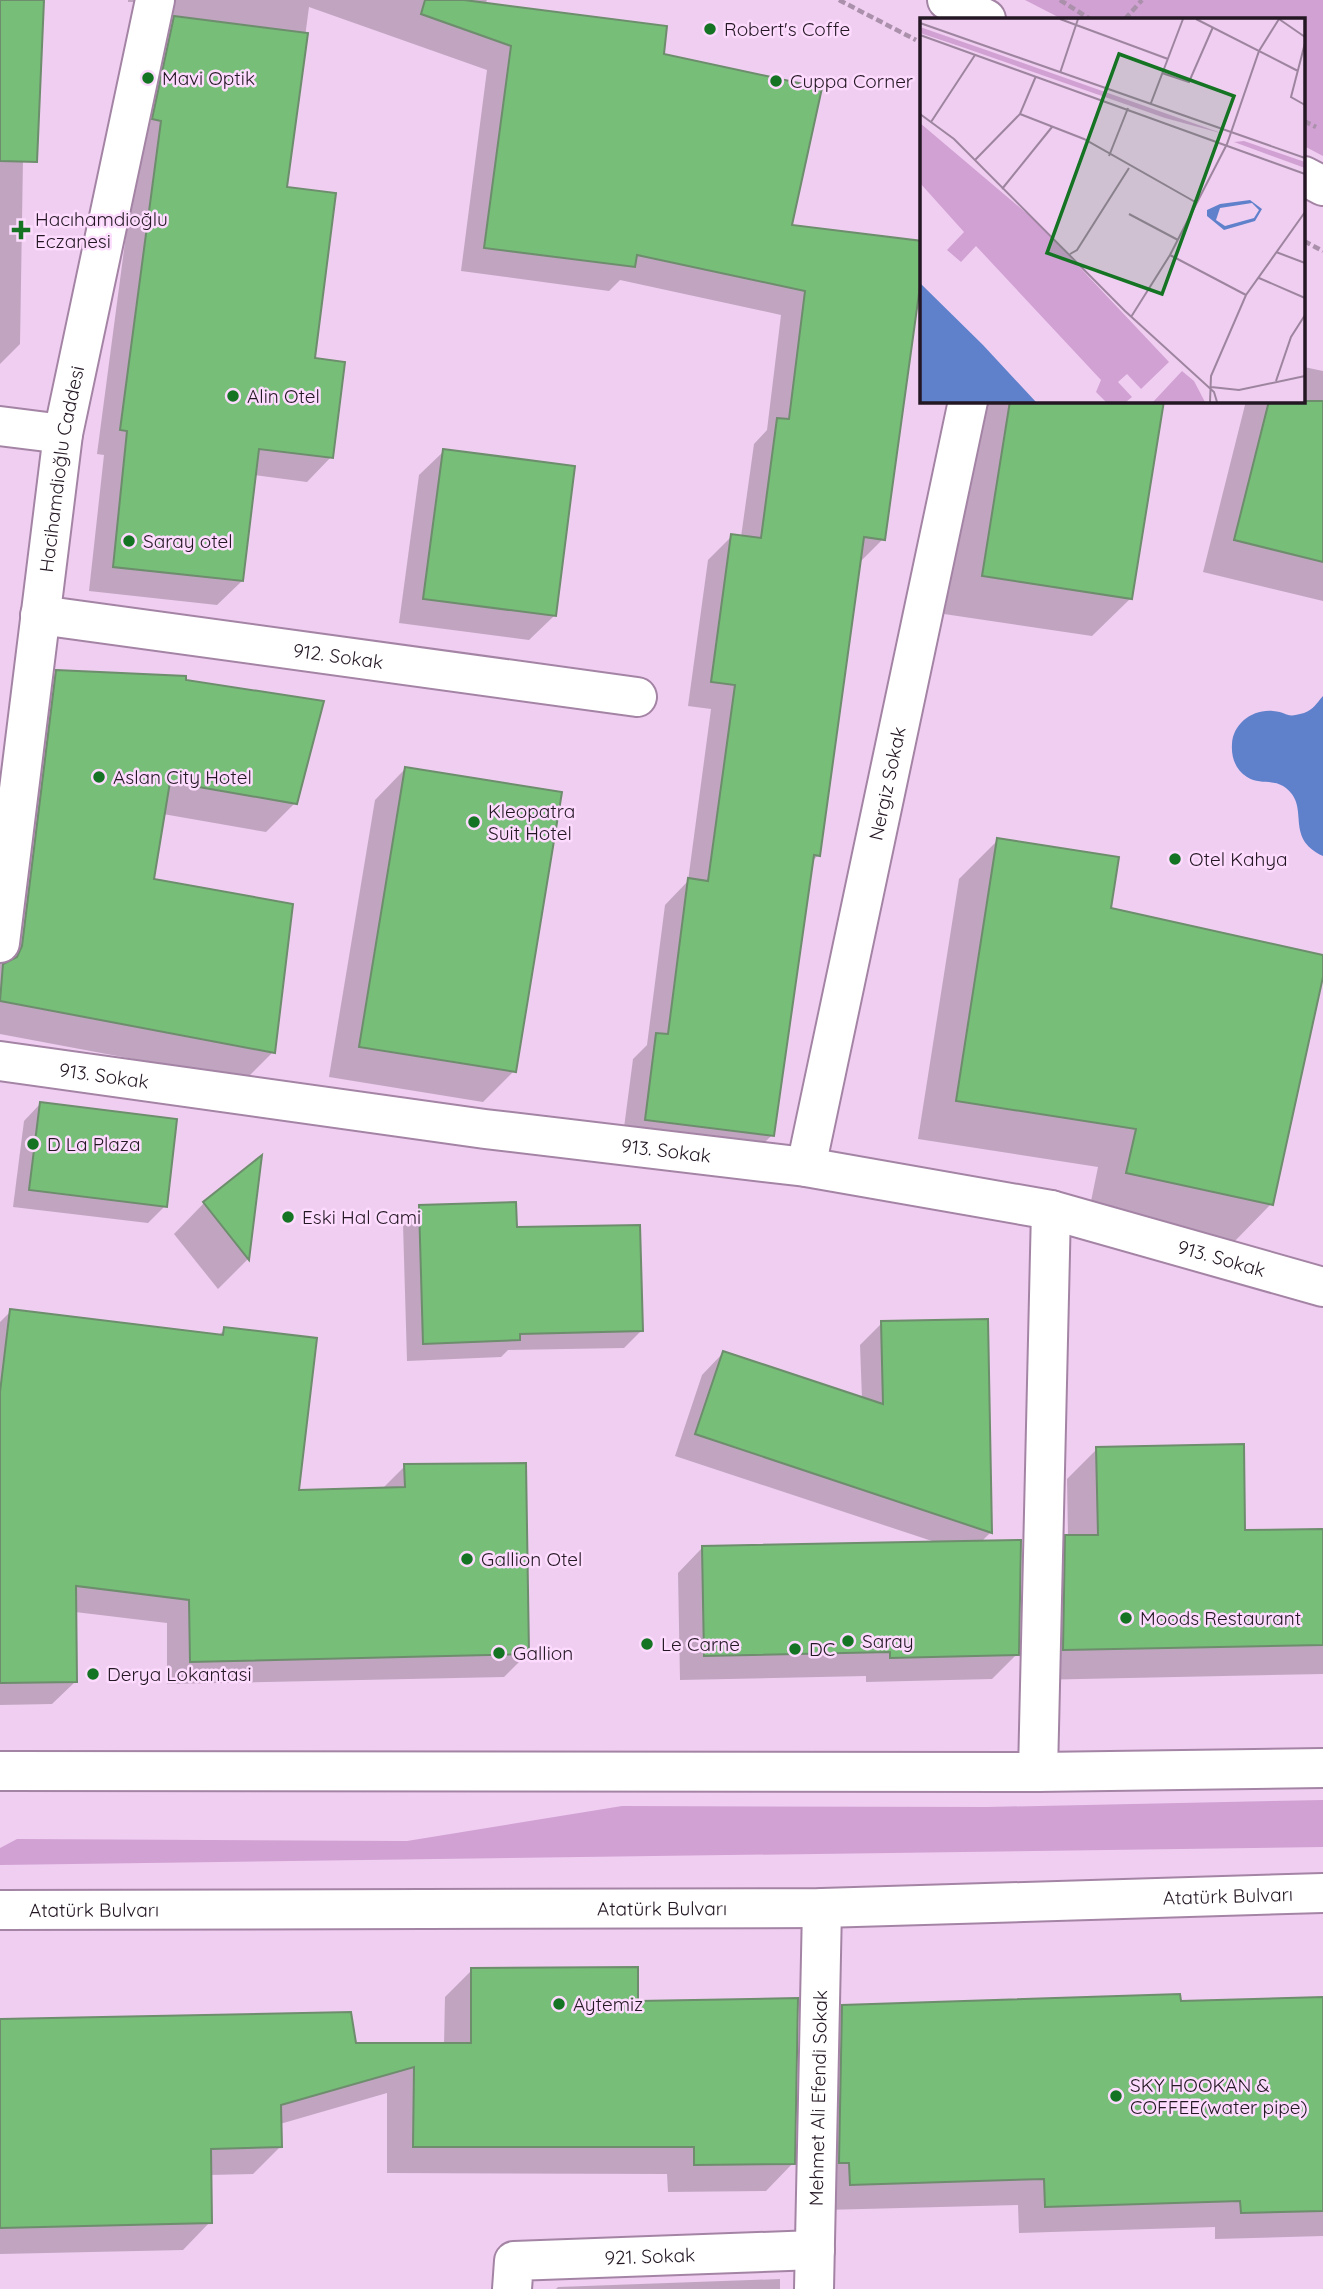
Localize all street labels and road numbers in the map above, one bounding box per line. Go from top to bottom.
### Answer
street label: Hacihamdioğlu Caddesi [34,364,89,574]
street label: 912. Sokak [292,638,385,674]
street label: Nergiz Sokak [863,724,911,843]
street label: 913. Sokak [58,1057,150,1094]
street label: 913. Sokak [620,1133,712,1168]
street label: 913. Sokak [1175,1234,1268,1282]
street label: Atatürk Bulvarı [1162,1882,1293,1910]
street label: Atatürk Bulvarı [597,1896,727,1921]
street label: Atatürk Bulvarı [29,1898,159,1922]
street label: Mehmet Ali Efendi Sokak [804,1990,832,2206]
street label: 921. Sokak [604,2242,696,2270]

